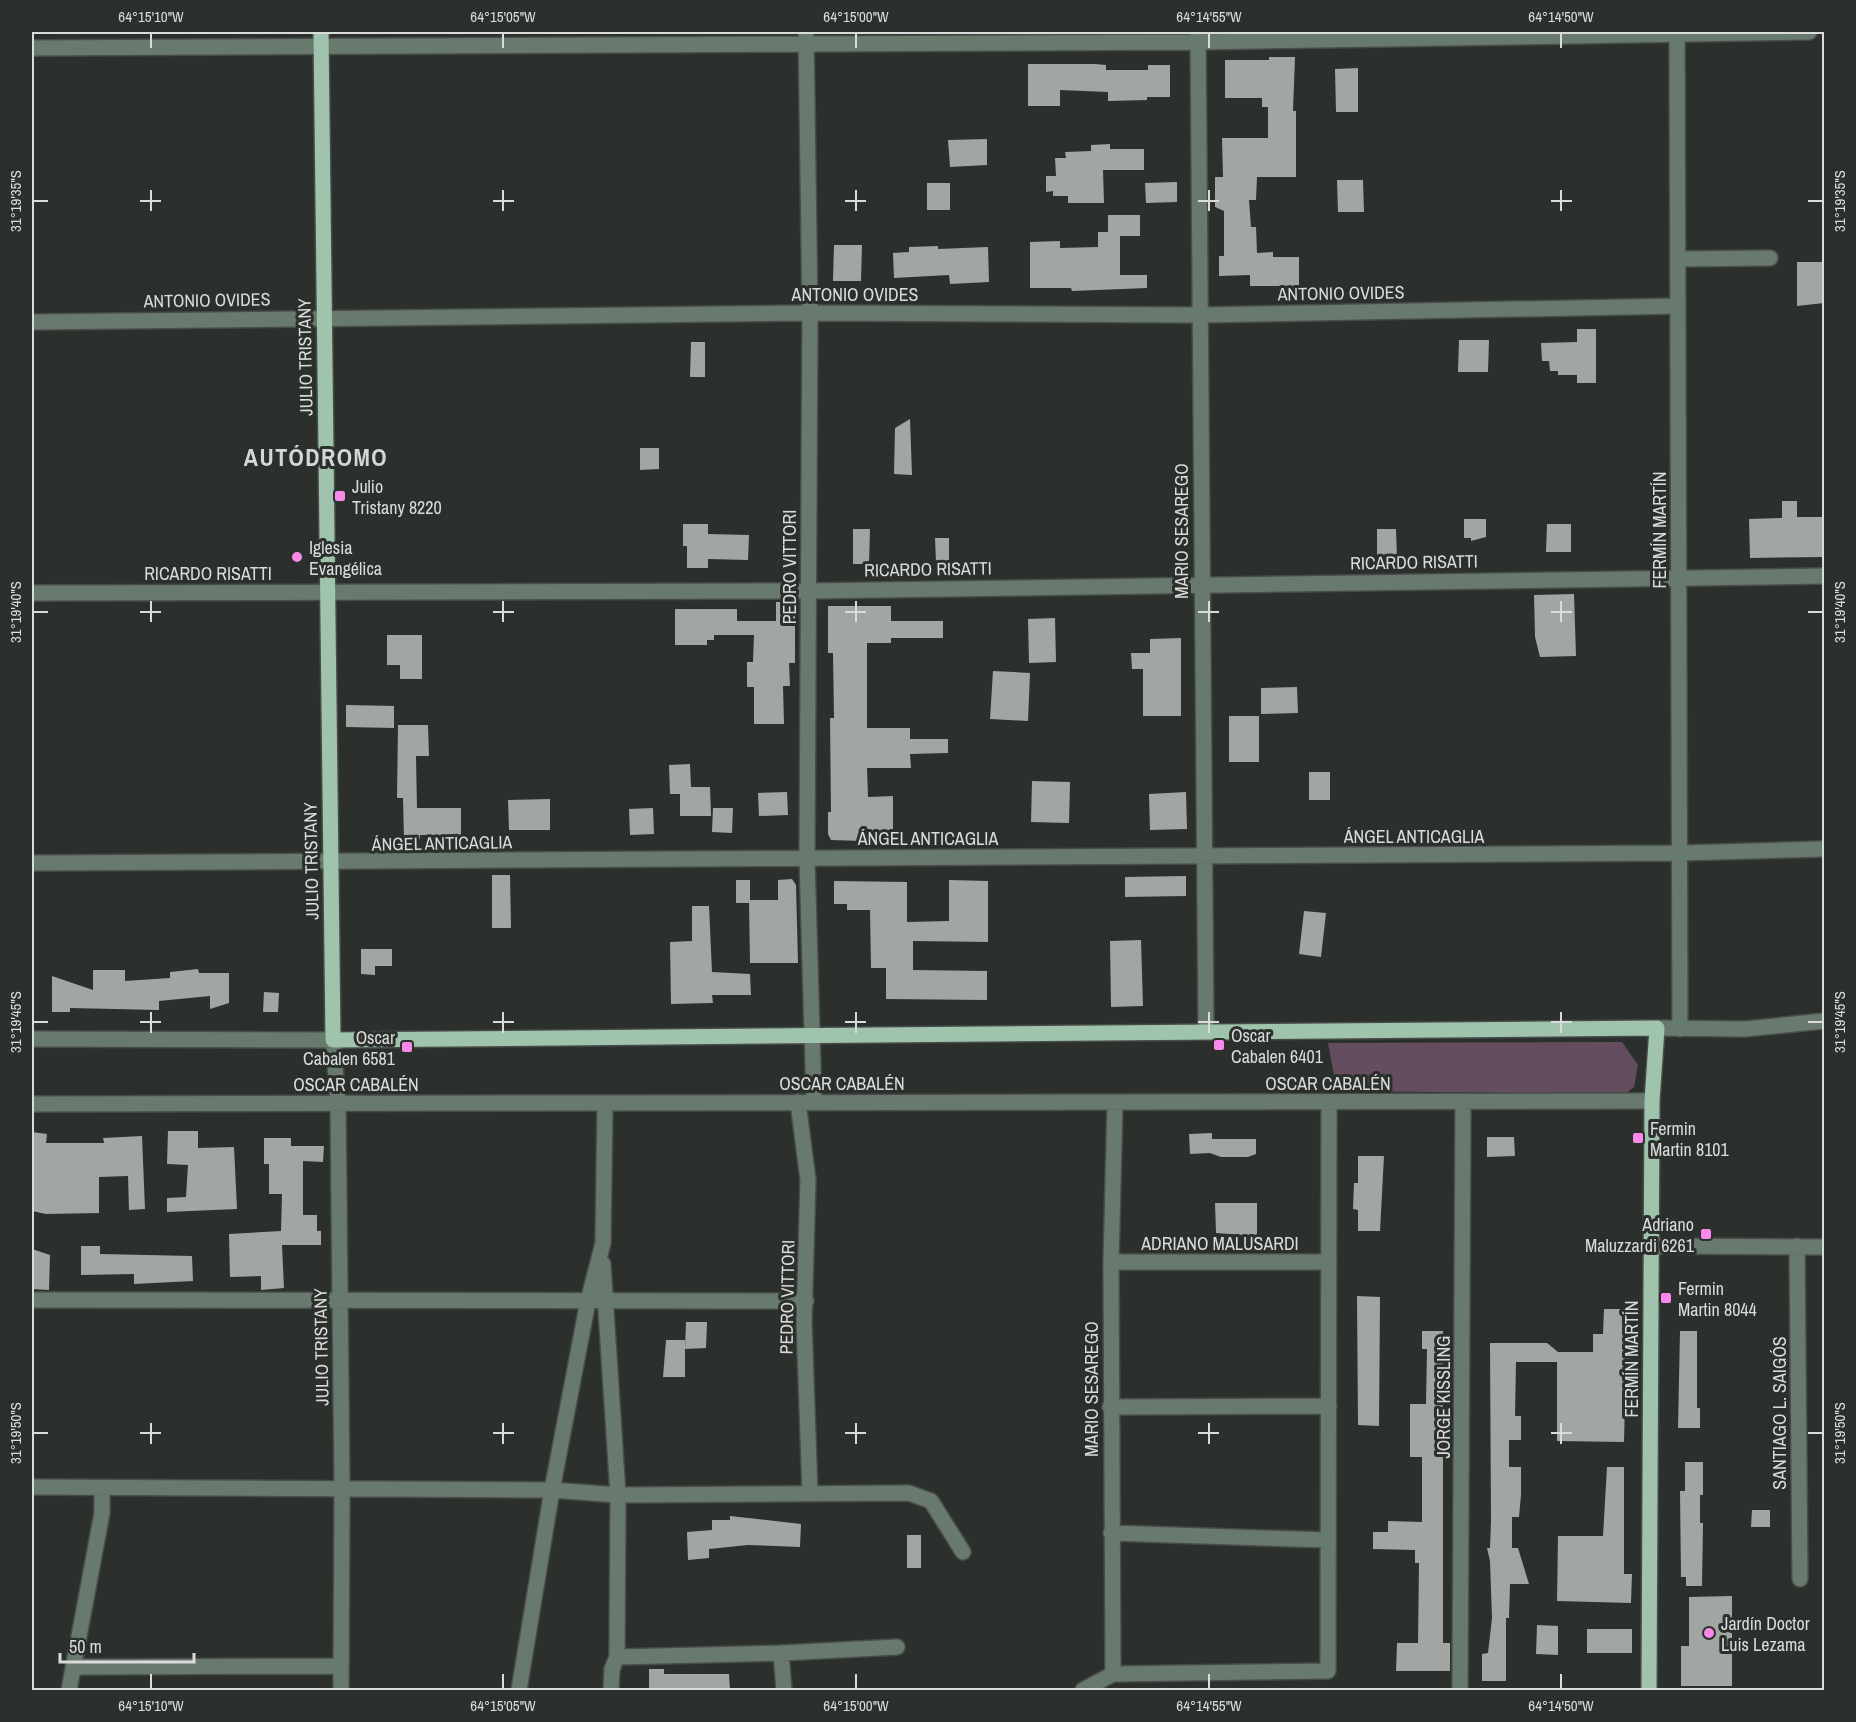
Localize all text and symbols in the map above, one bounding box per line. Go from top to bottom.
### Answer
text: 64°15'10"W [118,6,184,27]
text: 64°15'05"W [470,6,536,27]
text: 64°15'00"W [823,6,889,27]
text: 64°14'55"W [1176,6,1242,27]
text: 64°14'50"W [1528,6,1594,27]
text: 31°19'35"S [5,170,26,232]
text: 31°19'35"S [1829,170,1850,232]
street label: ANTONIO OVIDES [1276,279,1405,307]
street label: ANTONIO OVIDES [791,282,919,307]
street label: ANTONIO OVIDES [142,286,271,314]
street label: JULIO TRISTANY [291,298,319,416]
district label: AUTÓDROMO [244,441,388,473]
street label: MARIO SESAREGO [1169,463,1194,599]
street label: FERMÍN MARTÍN [1647,472,1672,589]
place label: Julio Tristany 8220 [352,474,442,520]
marker: Julio Tristany 8220 [333,489,347,503]
street label: PEDRO VITTORI [777,510,802,624]
place label: Iglesia Evangélica [309,535,382,581]
street label: RICARDO RISATTI [1350,548,1478,576]
marker: Iglesia Evangélica [290,550,304,564]
street label: RICARDO RISATTI [864,555,992,583]
street label: RICARDO RISATTI [144,561,272,586]
text: 31°19'40"S [5,581,26,643]
text: 31°19'40"S [1829,581,1850,643]
street label: JULIO TRISTANY [297,802,325,920]
street label: ÁNGEL ANTICAGLIA [1343,824,1484,849]
street label: ÁNGEL ANTICAGLIA [857,826,998,851]
street label: ÁNGEL ANTICAGLIA [371,829,513,857]
text: 31°19'45"S [5,991,26,1053]
text: 31°19'45"S [1829,991,1850,1053]
place label: Oscar Cabalen 6401 [1231,1023,1324,1069]
place label: Oscar Cabalen 6581 [303,1025,396,1071]
marker: Oscar Cabalen 6401 [1212,1038,1226,1052]
marker: Oscar Cabalen 6581 [400,1040,414,1054]
street label: OSCAR CABALÉN [779,1071,905,1096]
street label: OSCAR CABALÉN [1265,1071,1391,1096]
street label: OSCAR CABALÉN [293,1072,419,1097]
place label: Fermin Martin 8101 [1650,1116,1730,1162]
marker: Fermin Martin 8101 [1631,1131,1645,1145]
place label: Adriano Maluzzardi 6261 [1585,1212,1695,1258]
marker: Adriano Maluzzardi 6261 [1699,1227,1713,1241]
street label: ADRIANO MALUSARDI [1140,1231,1299,1256]
street label: PEDRO VITTORI [774,1240,800,1354]
place label: Fermin Martin 8044 [1678,1276,1757,1322]
street label: JULIO TRISTANY [307,1288,335,1406]
marker: Fermin Martin 8044 [1659,1291,1673,1305]
street label: FERMÍN MARTÍN [1619,1301,1644,1418]
street label: MARIO SESAREGO [1079,1321,1104,1457]
street label: JORGE KISSLING [1431,1335,1456,1459]
street label: SANTIAGO L. SAIGÓS [1767,1336,1792,1490]
text: 31°19'50"S [5,1402,26,1464]
text: 31°19'50"S [1829,1402,1850,1464]
place label: Jardín Doctor Luis Lezama [1721,1611,1810,1657]
scale bar [60,1626,194,1664]
marker: Jardín Doctor Luis Lezama [1702,1626,1716,1640]
text: 50 m [69,1634,102,1659]
text: 64°15'10"W [118,1695,184,1716]
text: 64°15'05"W [470,1695,536,1716]
text: 64°15'00"W [823,1695,889,1716]
text: 64°14'55"W [1176,1695,1242,1716]
text: 64°14'50"W [1528,1695,1594,1716]

